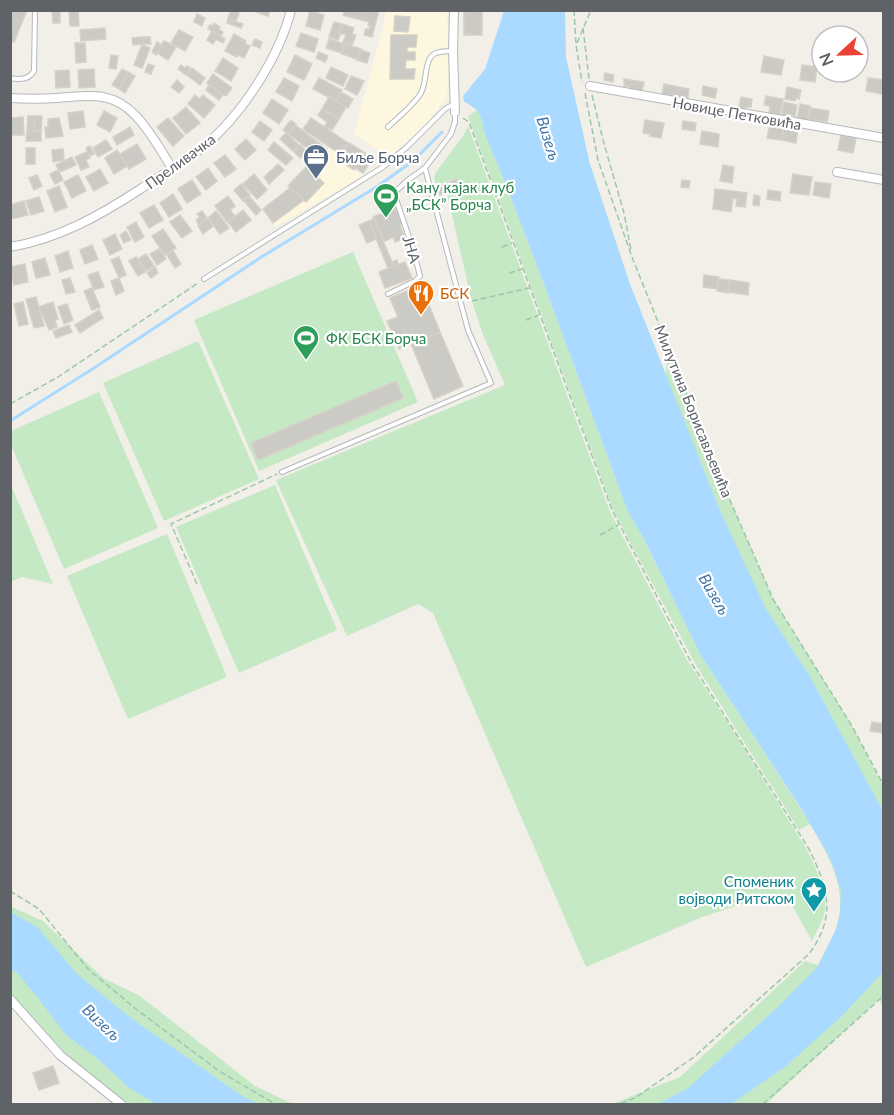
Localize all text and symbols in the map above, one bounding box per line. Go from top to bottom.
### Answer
north arrow [810,24,870,84]
text: N [815,51,837,69]
street label: Новице Петковића [671,93,803,133]
water label: Визељ [533,114,565,162]
street label: Преливачка [141,129,219,193]
office icon: Биље Борча [301,142,331,180]
place label: Биље Борча [336,148,419,166]
place label: Кану кајак клуб „БСК” Борча [406,178,515,213]
sports icon: Кану кајак клуб „БСК” Борча [371,181,401,219]
street label: ЈНА [399,233,425,266]
restaurant icon: БСК [406,278,436,316]
place label: БСК [440,284,469,302]
street label: Милутина Борисављевића [651,322,737,500]
sports icon: ФК БСК Борча [291,323,321,361]
place label: ФК БСК Борча [326,329,426,347]
water label: Визељ [696,570,734,618]
place label: Споменик војводи Ритском [679,872,794,907]
place icon: Споменик војводи Ритском [799,875,829,913]
water label: Визељ [79,1000,125,1044]

